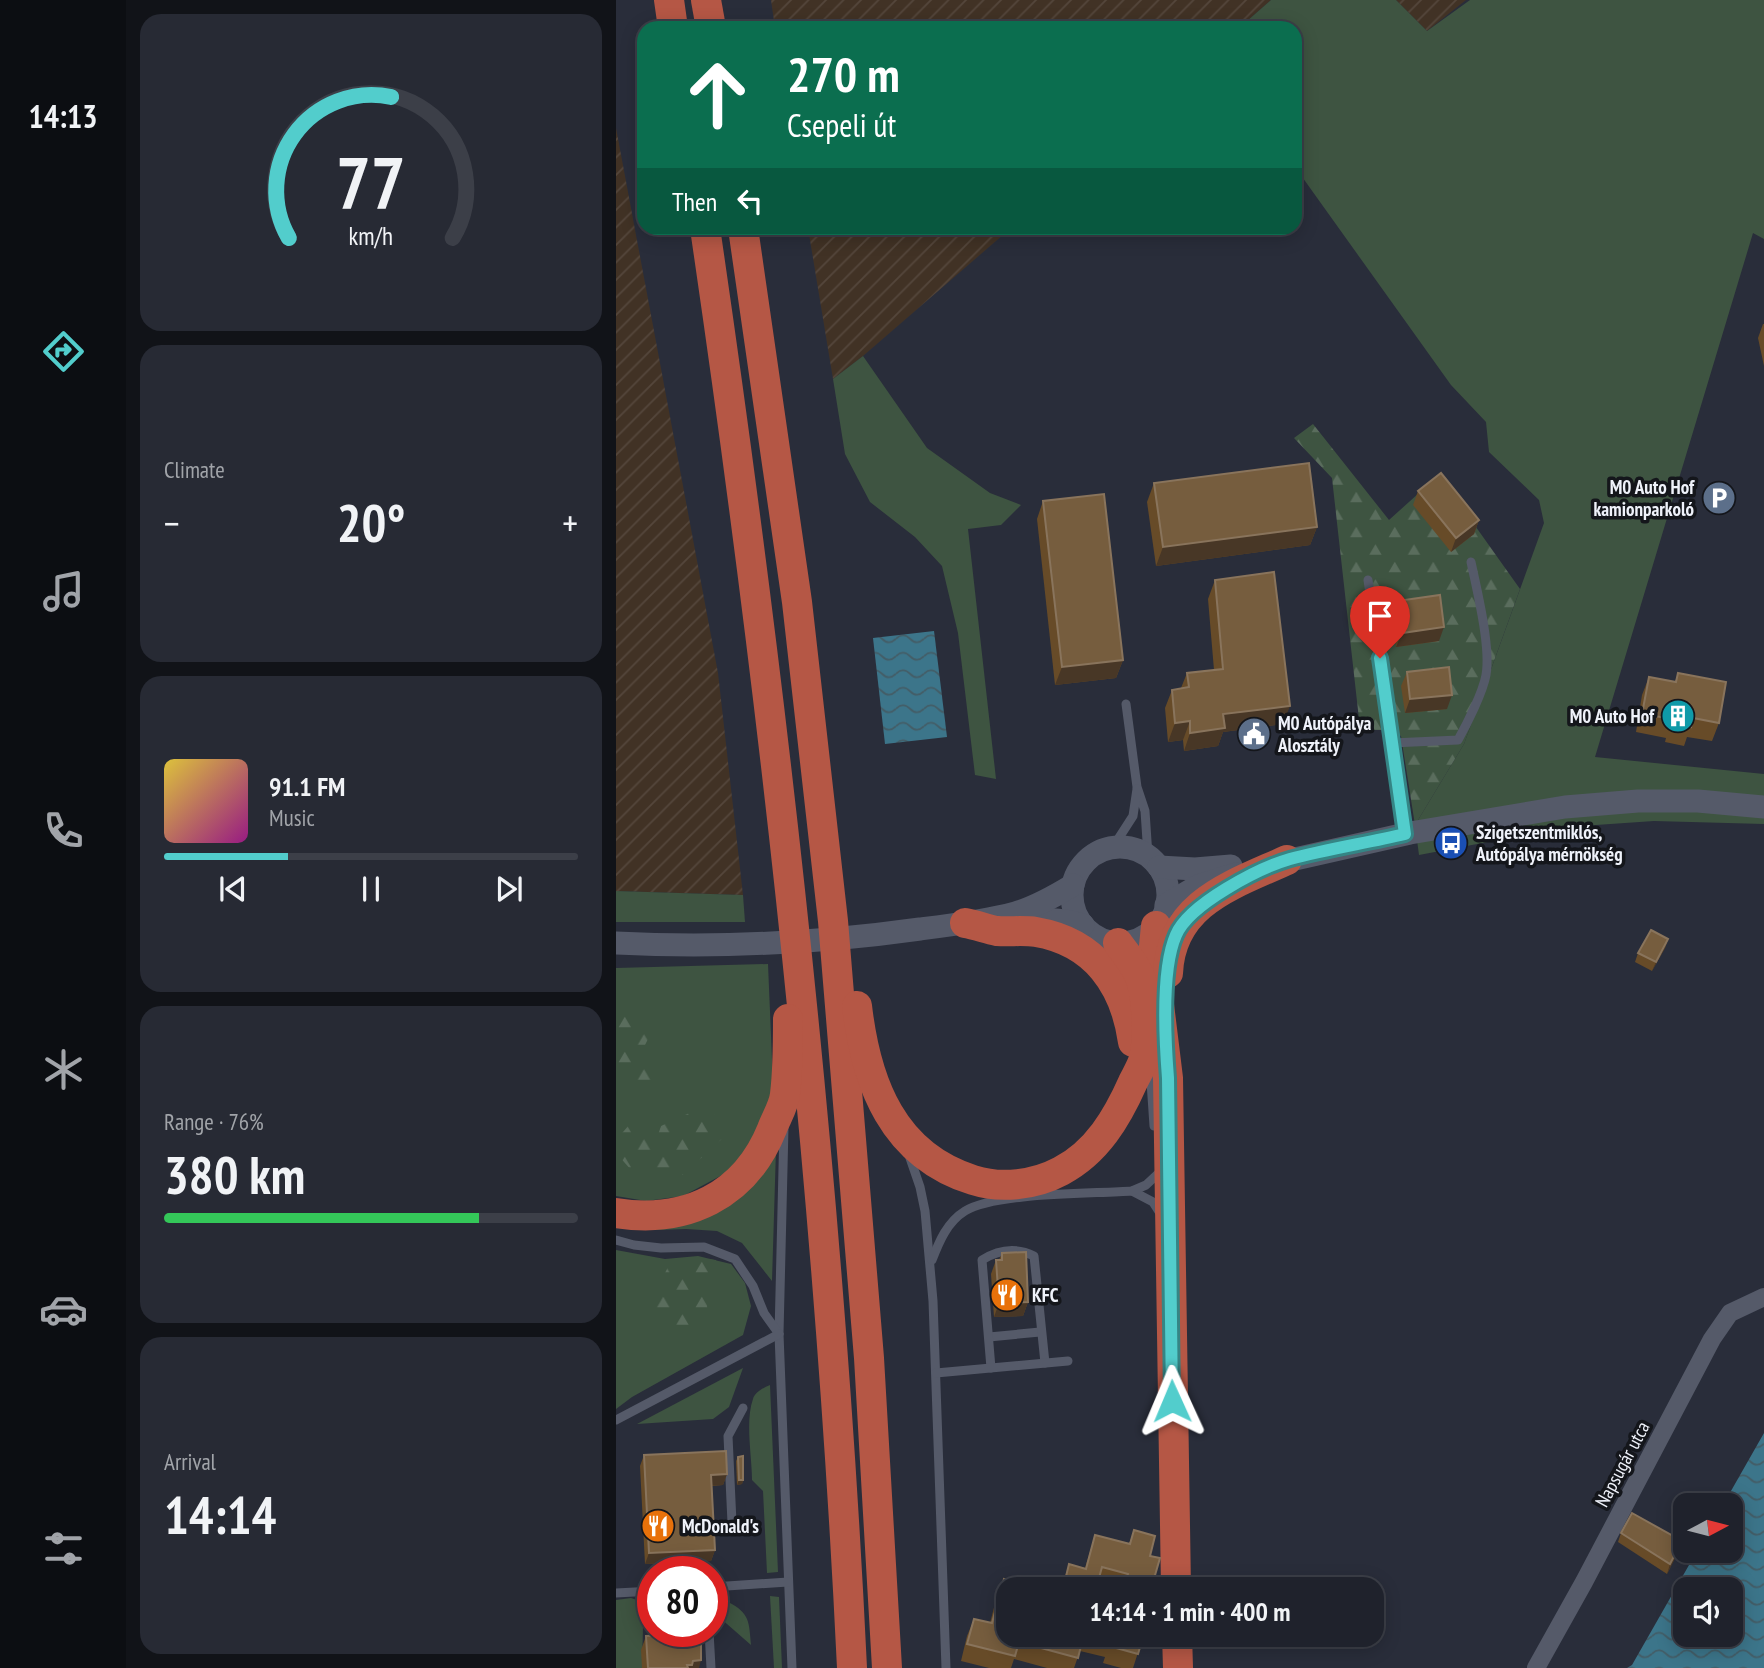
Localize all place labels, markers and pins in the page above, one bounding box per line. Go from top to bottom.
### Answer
place label: M0 Auto Hof kamionparkoló [1593,475,1695,521]
parking icon: M0 Auto Hof kamionparkoló [1700,479,1738,517]
pin [1350,586,1410,658]
building icon: M0 Auto Hof [1659,697,1697,735]
place label: M0 Auto Hof [1570,704,1655,728]
place label: M0 Autópálya Alosztály [1277,711,1371,757]
public building icon: M0 Autópálya Alosztály [1235,715,1273,753]
place label: Szigetszentmiklós, Autópálya mérnökség [1475,820,1623,866]
bus stop icon: Szigetszentmiklós, Autópálya mérnökség [1432,824,1470,862]
restaurant icon: KFC [988,1276,1026,1314]
place label: KFC [1032,1283,1059,1307]
restaurant icon: McDonald's [639,1507,677,1545]
place label: McDonald's [682,1514,759,1538]

